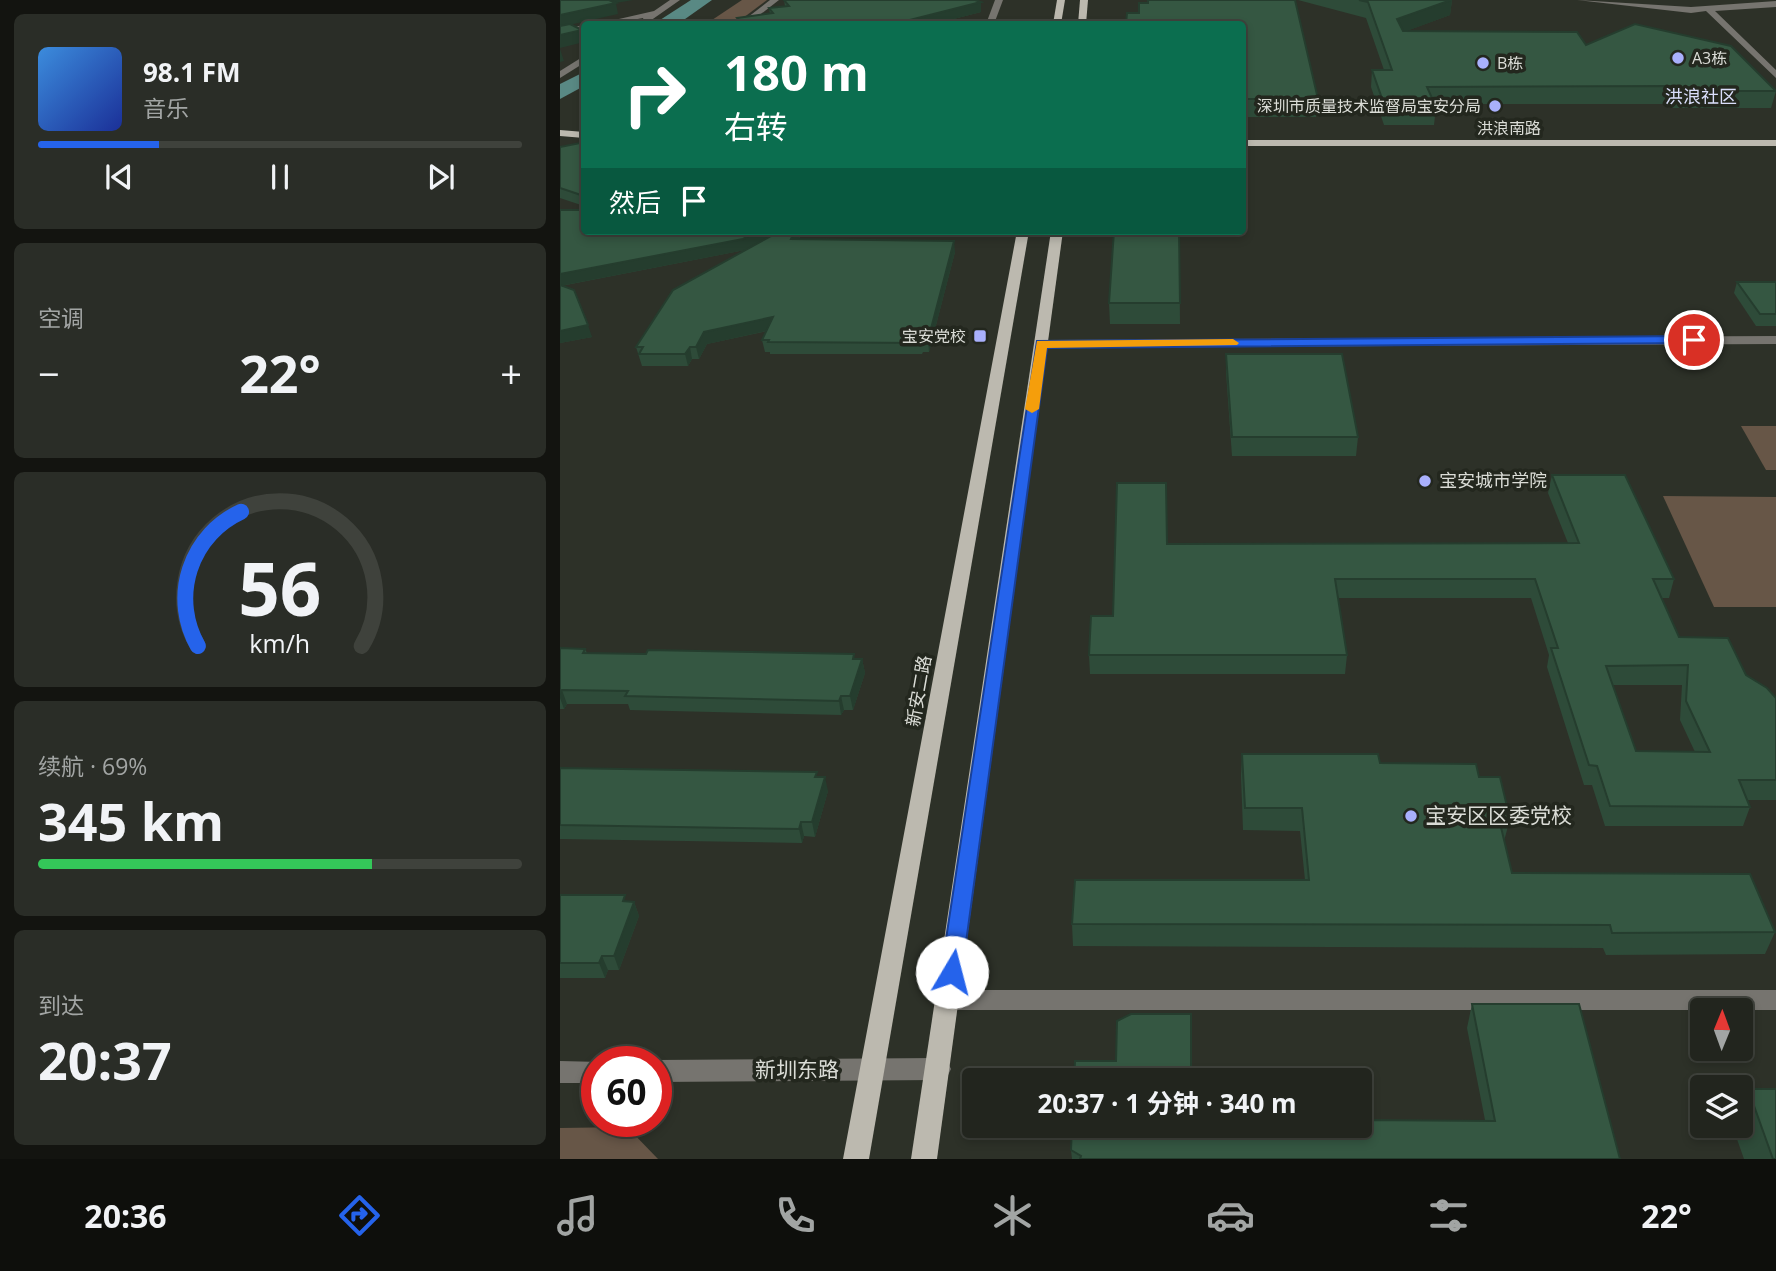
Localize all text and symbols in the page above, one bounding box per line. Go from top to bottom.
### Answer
text: 180 m [724,39,869,105]
place label: A3栋 [1692,47,1727,69]
icon: right [609,49,700,140]
marker: A3栋 [1670,50,1686,66]
place label: B栋 [1497,52,1523,74]
text: 98.1 FM [143,54,241,90]
marker: B栋 [1475,55,1491,71]
district label: 洪浪社区 [1665,84,1737,108]
text: 音乐 [143,92,189,124]
place label: 深圳市质量技术监督局宝安分局 [1257,95,1481,117]
marker: 深圳市质量技术监督局宝安分局 [1487,98,1503,114]
text: 右转 [724,105,788,148]
street label: 洪浪南路 [1477,117,1541,139]
icon: previous [100,158,138,196]
icon: pause [261,158,299,196]
icon: next [422,158,460,196]
icon: arrive [675,182,713,220]
text: 然后 [609,184,661,220]
text: 空调 [38,302,84,334]
pin [1664,310,1724,370]
icon: arrive [1675,321,1713,359]
place label: 宝安党校 [902,325,966,347]
marker: 宝安党校 [972,328,988,344]
text: 22° [239,337,321,408]
text: − [38,347,60,399]
text: + [500,347,522,399]
place label: 宝安城市学院 [1439,468,1547,492]
marker: 宝安城市学院 [1417,473,1433,489]
text: 56 [238,538,322,637]
text: km/h [250,625,310,659]
street label: 新安二路 [900,653,936,728]
text: 续航 · 69% [38,750,147,782]
text: 345 km [38,785,224,856]
place label: 宝安区区委党校 [1425,801,1572,829]
marker: 宝安区区委党校 [1403,808,1419,824]
position arrow [915,935,989,1009]
text: 到达 [38,989,84,1021]
north arrow [1690,998,1754,1060]
map controls [1690,998,1753,1138]
text: 20:37 [38,1024,172,1095]
speed limit sign: 60 [581,1046,672,1137]
street label: 新圳东路 [755,1055,839,1083]
button: layers [1690,1075,1753,1138]
text: 20:37 · 1 分钟 · 340 m [1037,1085,1297,1121]
icon: directions [335,1191,384,1240]
icon: music [553,1191,602,1240]
icon: phone [771,1191,820,1240]
icon: climate [988,1191,1037,1240]
icon: car [1206,1191,1255,1240]
icon: filters [1424,1191,1473,1240]
text: 20:36 [84,1194,167,1237]
text: 22° [1641,1194,1692,1237]

